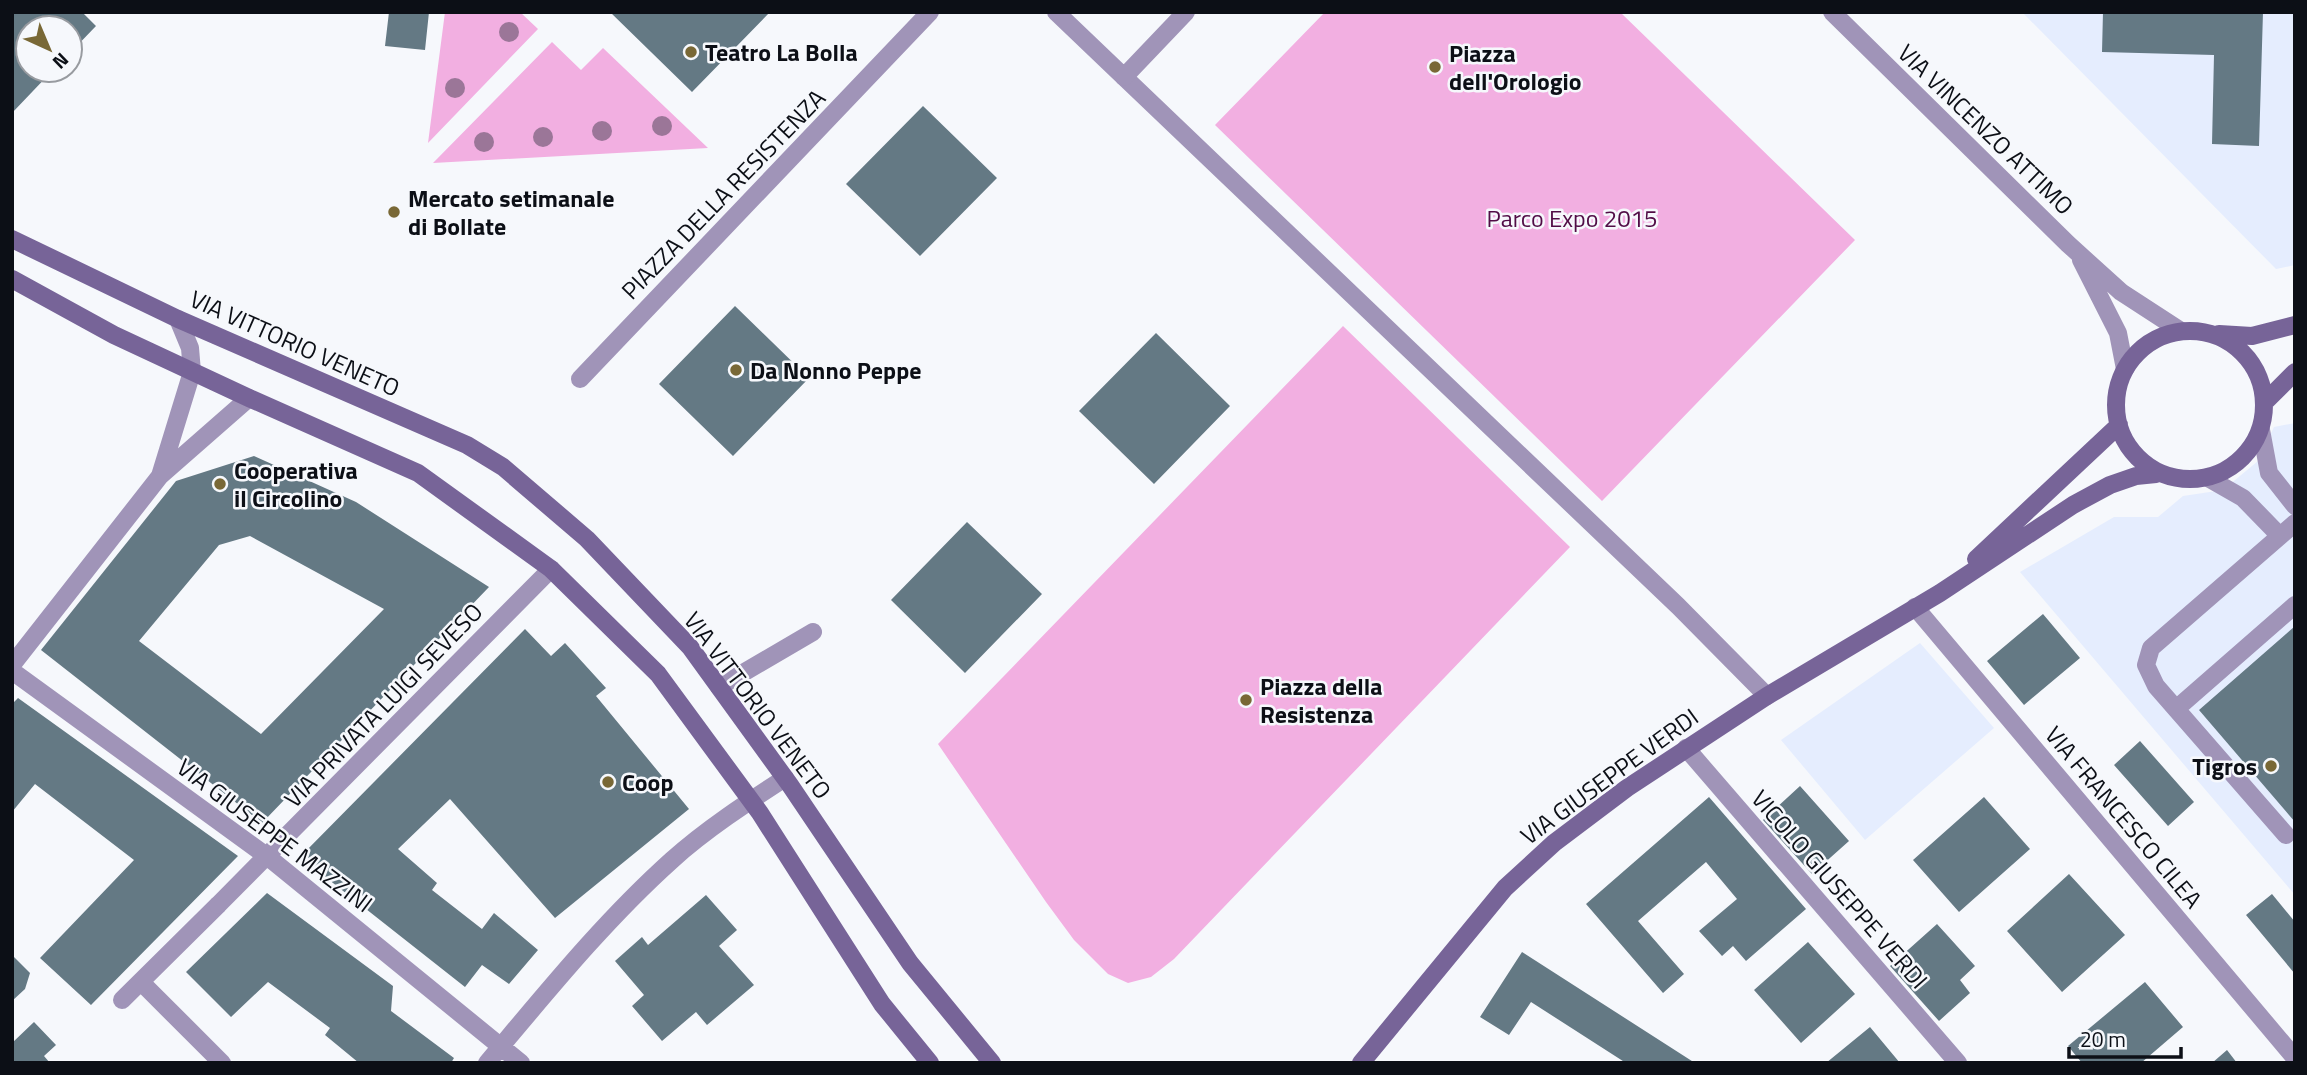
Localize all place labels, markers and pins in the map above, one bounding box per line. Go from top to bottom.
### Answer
place label: Teatro La Bolla [705,34,858,70]
place label: Piazza dell'Orologio [1449,35,1581,99]
marker: Teatro La Bolla [683,44,699,60]
marker: Piazza dell'Orologio [1427,59,1443,75]
place label: Mercato setimanale di Bollate [408,180,615,244]
marker: Mercato setimanale di Bollate [386,204,402,220]
place label: Da Nonno Peppe [750,352,921,388]
marker: Da Nonno Peppe [728,362,744,378]
place label: Cooperativa il Circolino [234,452,358,516]
marker: Cooperativa il Circolino [212,476,228,492]
place label: Piazza della Resistenza [1260,668,1383,732]
marker: Piazza della Resistenza [1238,692,1254,708]
place label: Tigros [2192,748,2257,784]
marker: Tigros [2263,758,2279,774]
place label: Coop [622,764,673,800]
marker: Coop [600,774,616,790]

